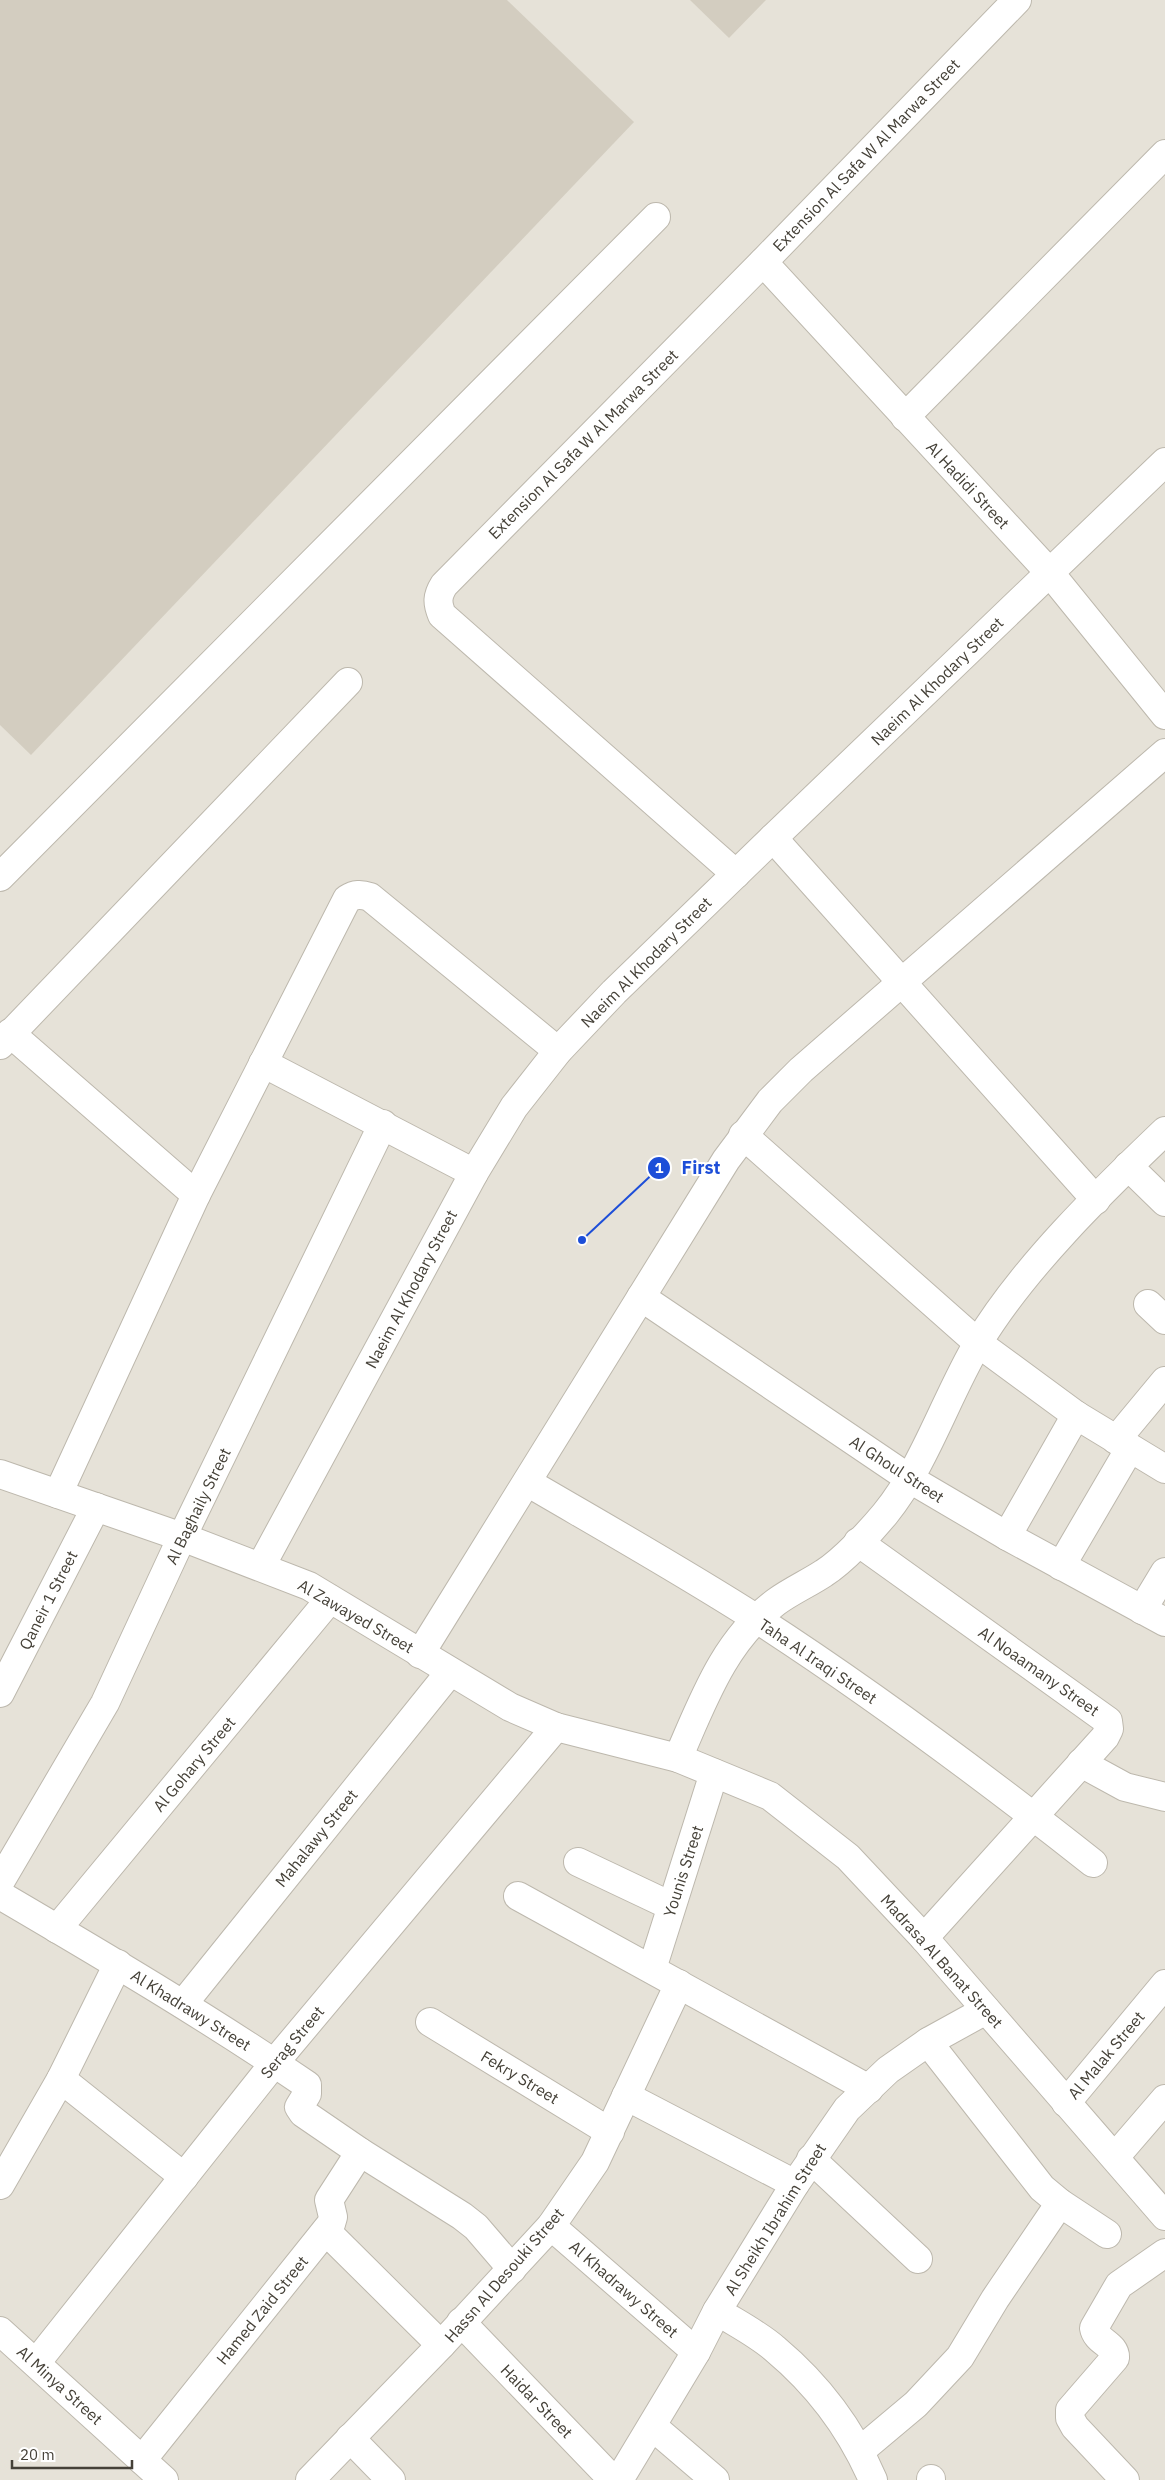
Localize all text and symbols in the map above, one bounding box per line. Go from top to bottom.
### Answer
street label: Extension Al Safa W Al Marwa Street [768,54,964,256]
street label: Extension Al Safa W Al Marwa Street [484,345,682,543]
street label: Al Hadidi Street [922,437,1014,533]
street label: Naeim Al Khodary Street [867,613,1007,749]
street label: Naeim Al Khodary Street [577,893,715,1031]
callout: First [646,1151,730,1184]
text: First [682,1156,720,1179]
text: 1 [654,1158,664,1177]
street label: Naeim Al Khodary Street [361,1206,461,1372]
street label: Al Ghoul Street [846,1431,948,1507]
street label: Al Baghaily Street [161,1444,235,1568]
street label: Qaneir 1 Street [14,1547,82,1653]
street label: Al Zawayed Street [295,1575,417,1657]
street label: Taha Al Iraqi Street [755,1614,881,1708]
street label: Al Noaamany Street [975,1622,1103,1720]
street label: Al Gohary Street [148,1712,240,1816]
street label: Mahalawy Street [270,1785,362,1891]
street label: Younis Street [659,1823,707,1919]
street label: Madrasa Al Banat Street [876,1890,1008,2032]
street label: Al Khadrawy Street [127,1965,255,2055]
street label: Serag Street [256,2002,328,2082]
street label: Al Malak Street [1063,2007,1149,2103]
street label: Fekry Street [477,2046,563,2108]
street label: Al Sheikh Ibrahim Street [720,2139,830,2299]
street label: Hassn Al Desouki Street [440,2204,568,2346]
street label: Al Khadrawy Street [565,2236,683,2342]
street label: Hamed Zaid Street [212,2251,312,2369]
street label: Al Minya Street [13,2341,107,2429]
street label: Haidar Street [497,2360,577,2442]
scale bar [12,2438,132,2470]
text: 20 m [20,2445,55,2464]

